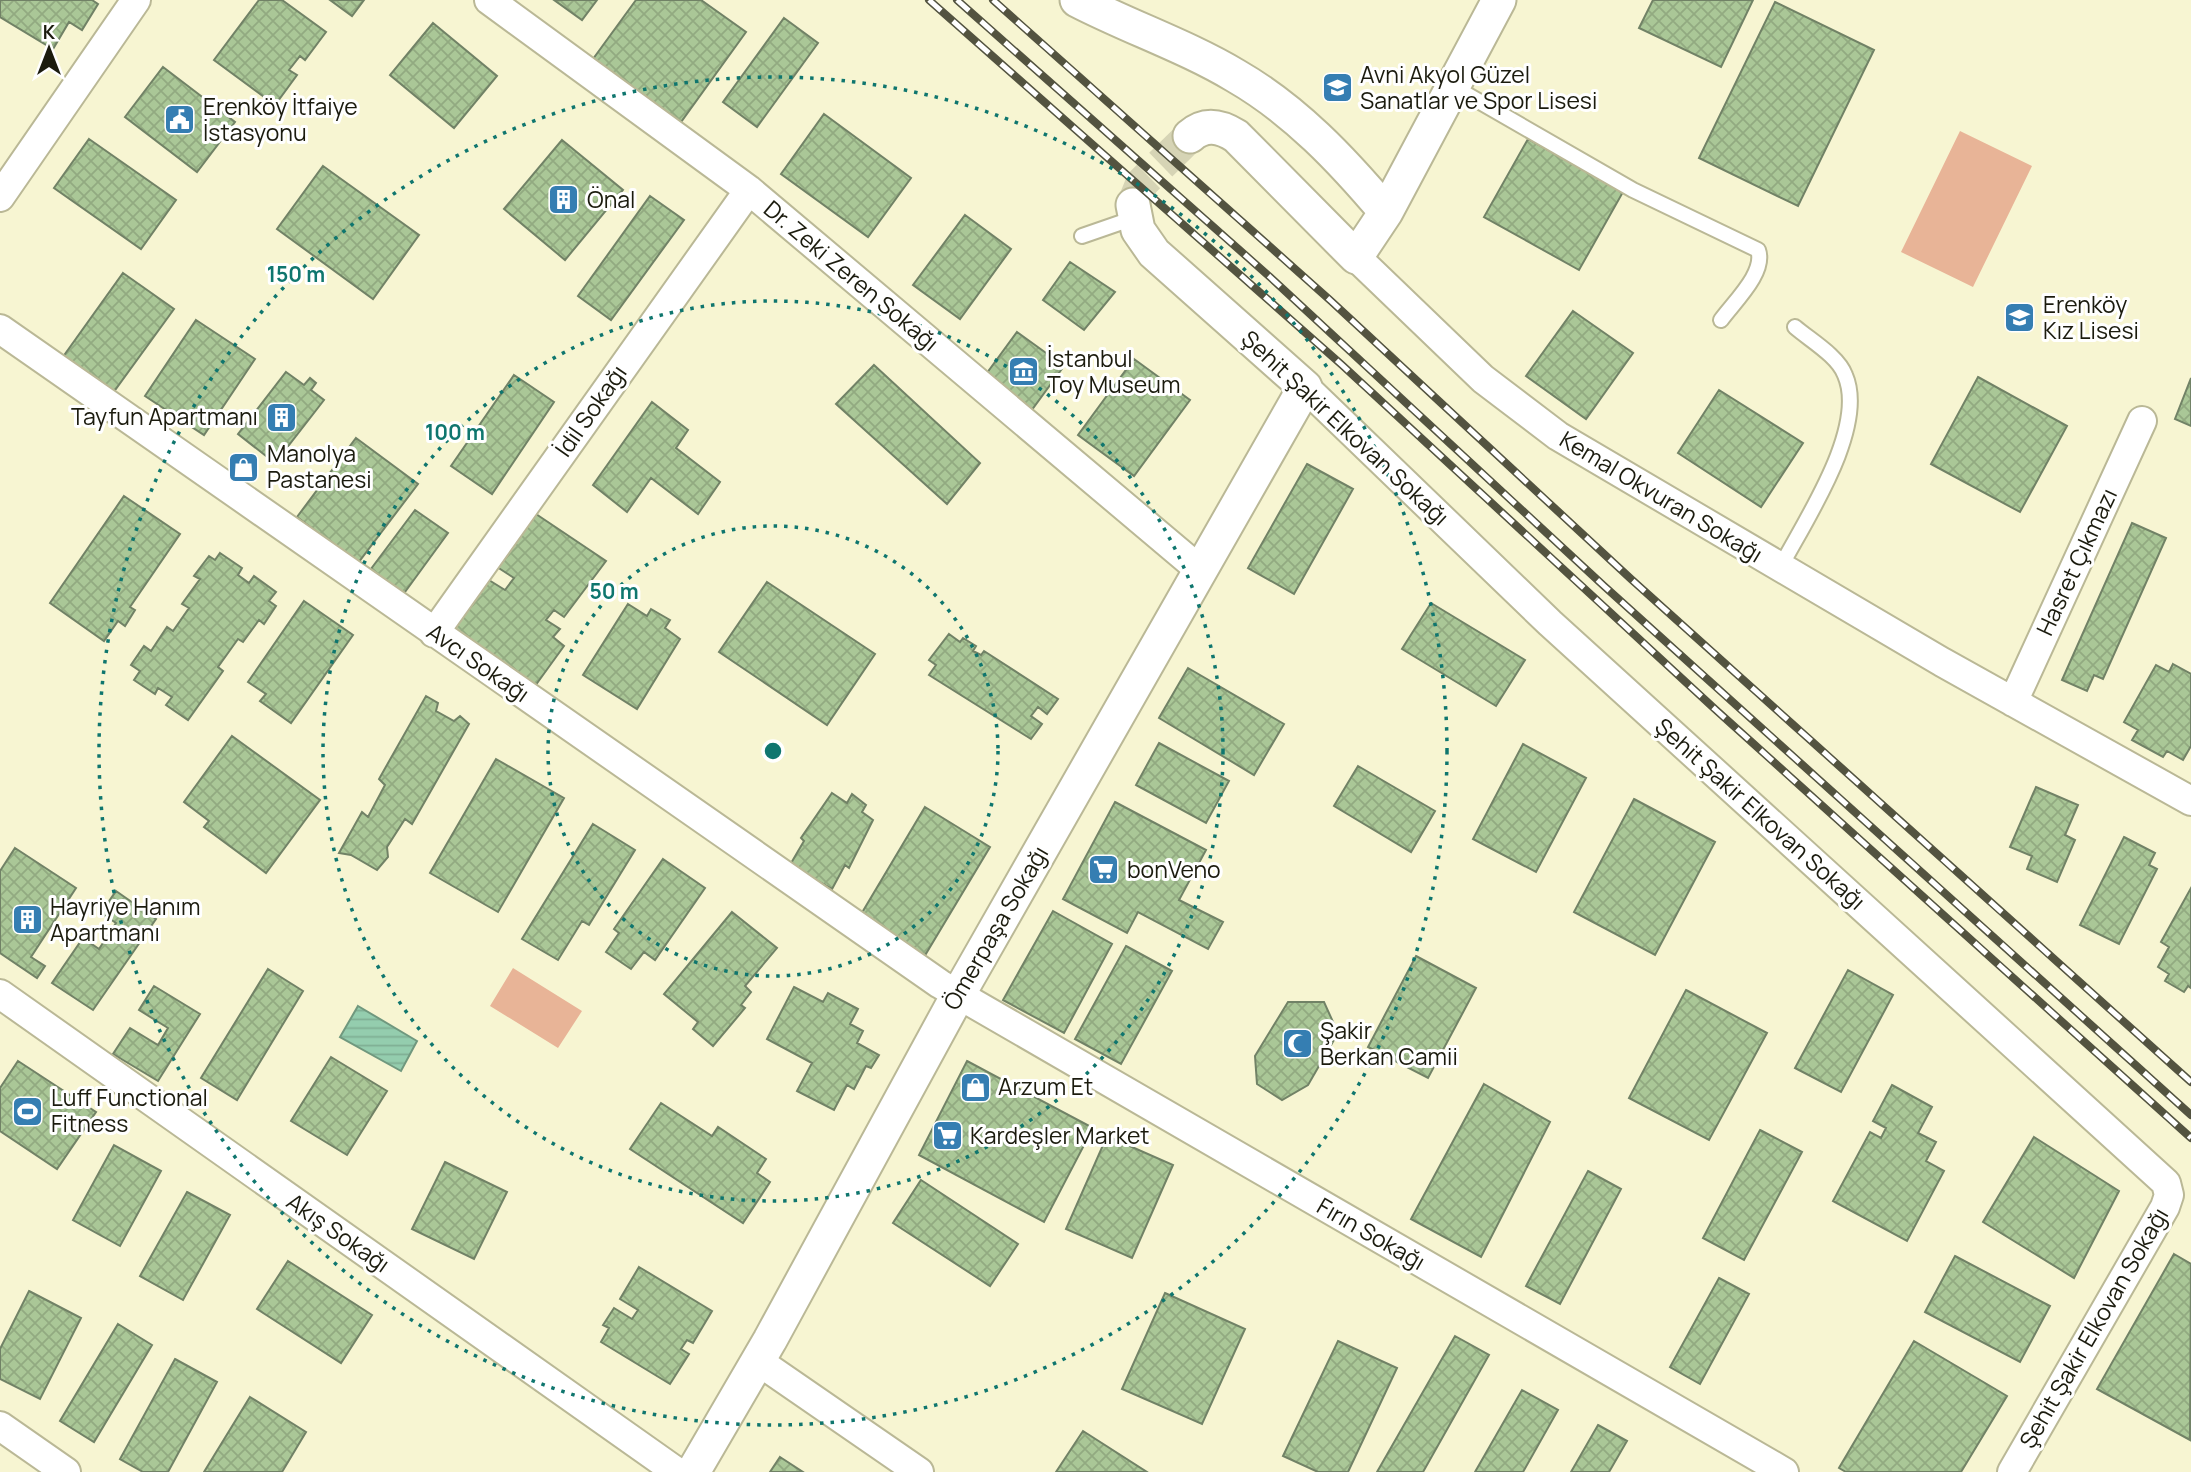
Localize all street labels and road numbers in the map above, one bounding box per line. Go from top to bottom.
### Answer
street label: Dr. Zeki Zeren Sokağı [757,193,946,358]
street label: Şehit Şakir Elkovan Sokağı [1235,323,1456,532]
street label: İdil Sokağı [547,358,633,463]
street label: Kemal Okvuran Sokağı [1554,423,1769,569]
street label: Hasret Çıkmazı [2028,483,2124,640]
street label: Avcı Sokağı [421,615,536,709]
street label: Şehit Şakir Elkovan Sokağı [1649,710,1873,916]
street label: Ömerpaşa Sokağı [935,840,1055,1015]
street label: Akış Sokağı [281,1185,396,1279]
street label: Fırın Sokağı [1312,1189,1431,1277]
street label: Şehit Şakir Elkovan Sokağı [2011,1201,2175,1454]

